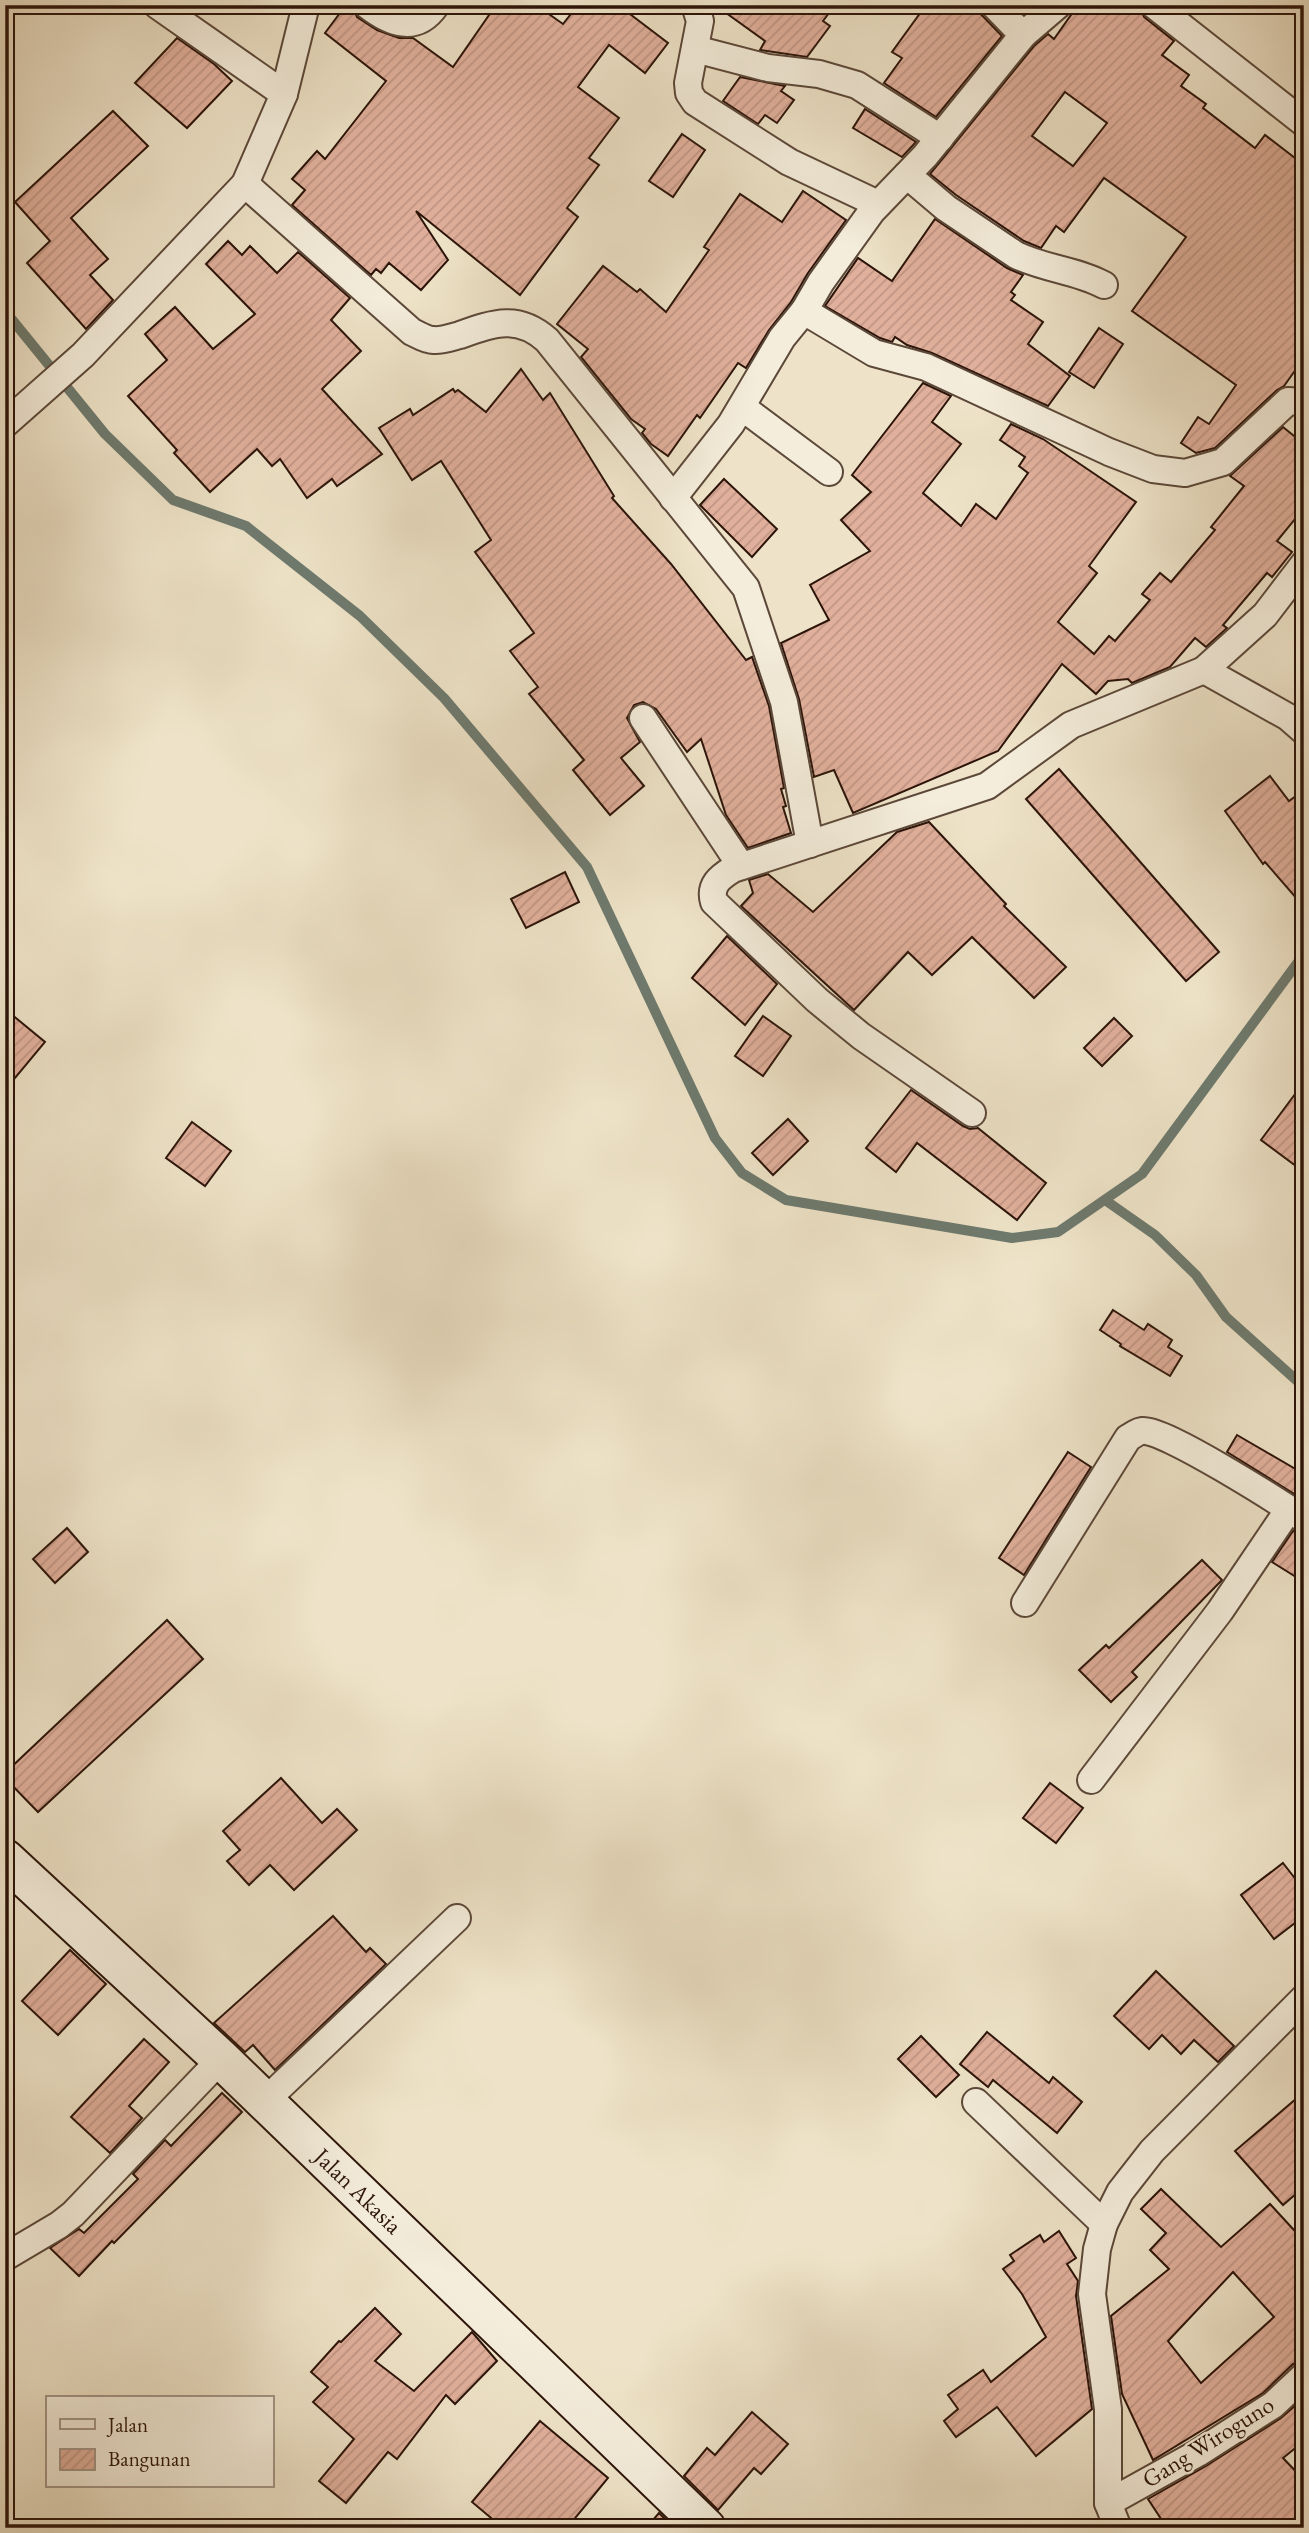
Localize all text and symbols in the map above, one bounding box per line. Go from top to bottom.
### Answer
street label: Jalan Akasia [306,2139,409,2241]
street label: Gang Wiroguno [1136,2389,1280,2494]
legend [46,2396,273,2488]
text: Jalan [106,2411,148,2438]
text: Bangunan [108,2445,191,2472]

